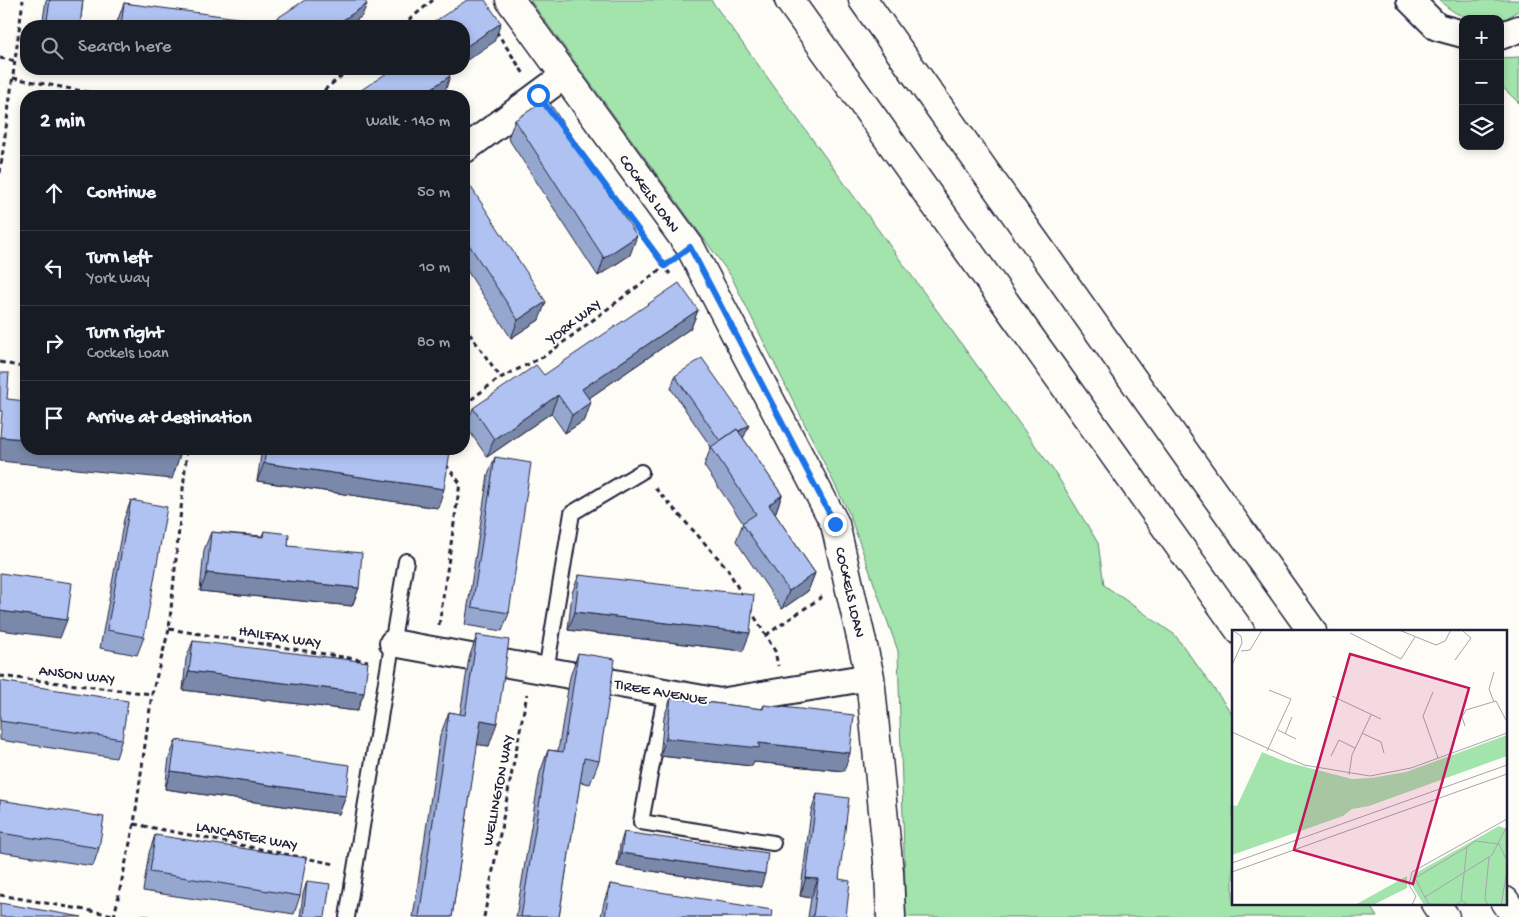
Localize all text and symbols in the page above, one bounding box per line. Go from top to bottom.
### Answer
map controls [1459,15,1504,150]
button: + [1459,15,1504,60]
search box [20,20,470,75]
icon: search [38,34,66,62]
text: Search here [78,36,172,59]
button: − [1459,60,1504,105]
route start [527,84,550,107]
button: layers [1459,105,1504,150]
text: 2 min [40,110,85,135]
text: Walk · 140 m [366,113,450,132]
street label: COCKELS LOAN [614,152,683,237]
icon: ahead [40,179,68,207]
text: Continue [87,182,156,205]
text: 50 m [417,184,450,203]
text: Turn left [87,247,151,270]
icon: left [40,254,68,282]
text: 10 m [419,259,450,278]
text: York Way [87,270,150,289]
street label: YORK WAY [542,296,605,350]
text: Turn right [87,322,163,345]
icon: right [40,329,68,357]
text: 80 m [417,334,450,353]
text: Cockels Loan [87,345,169,364]
icon: arrive [40,404,68,432]
text: Arrive at destination [87,407,251,430]
route end [824,513,847,536]
street label: COCKELS LOAN [830,546,868,640]
street label: HAILFAX WAY [237,623,322,653]
inset map [1232,630,1506,904]
street label: ANSON WAY [38,662,116,690]
street label: TIREE AVENUE [612,676,709,710]
street label: WELLINGTON WAY [479,733,519,847]
street label: LANCASTER WAY [194,818,299,856]

